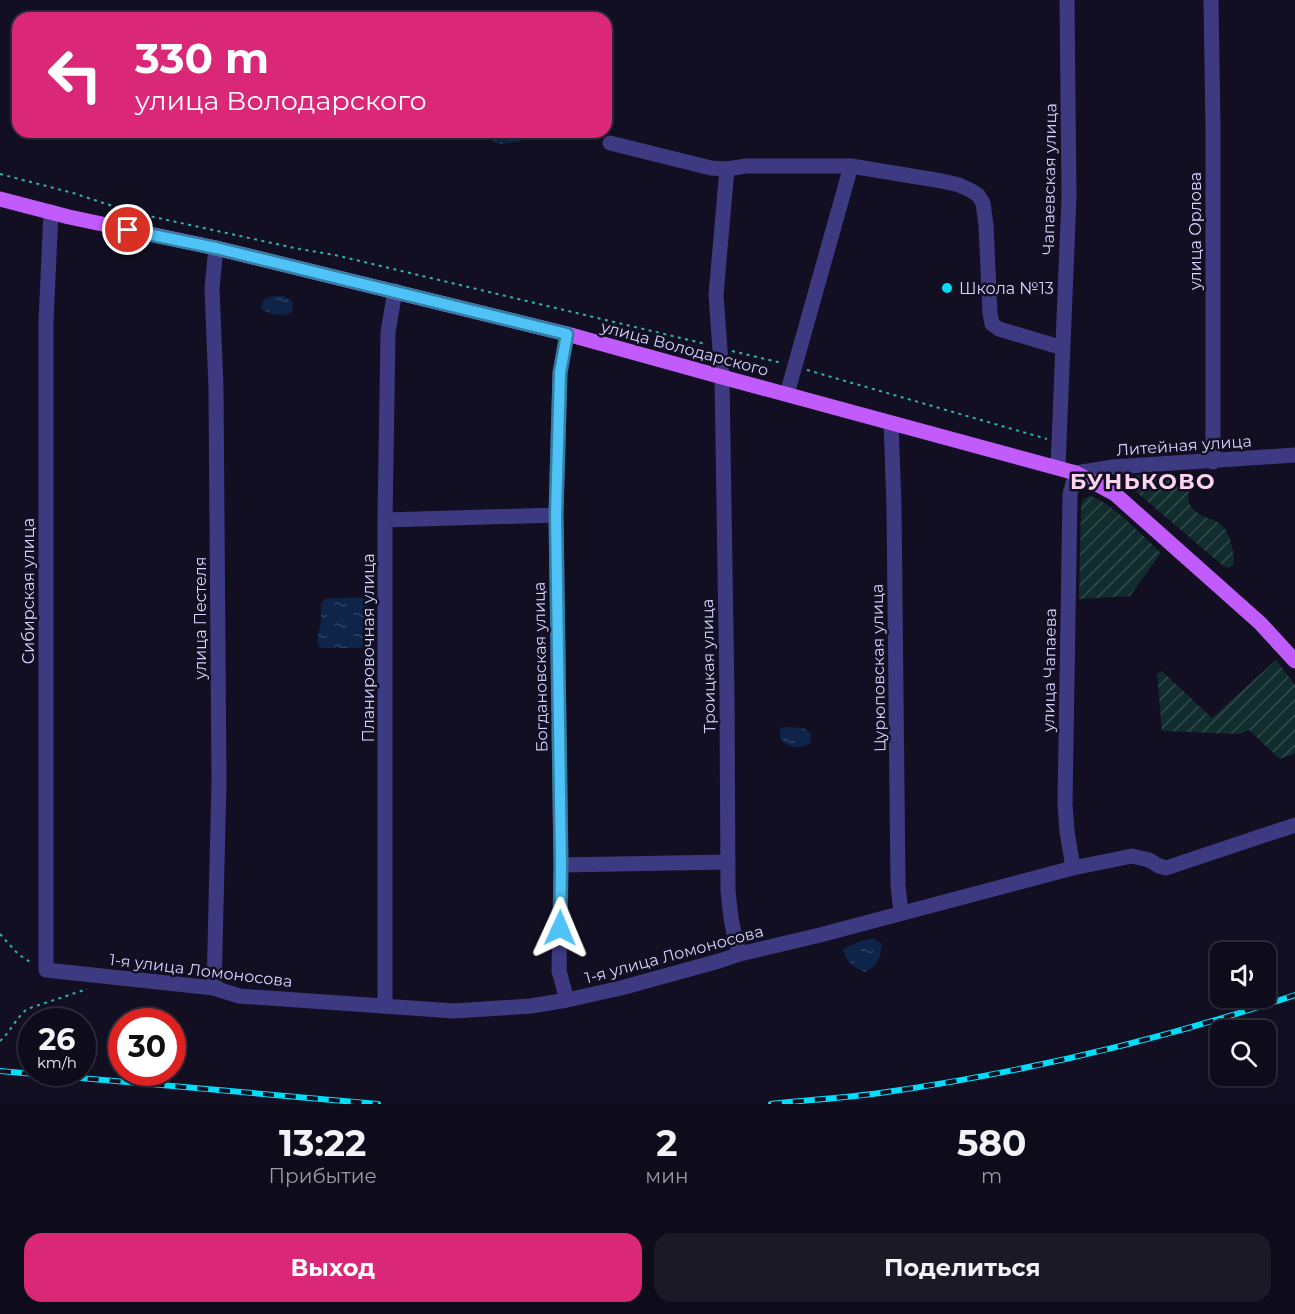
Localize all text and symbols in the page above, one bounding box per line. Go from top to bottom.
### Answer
text: 330 m [135,32,269,84]
icon: left [36,36,114,114]
text: улица Володарского [135,84,427,117]
street label: Чапаевская улица [1039,103,1060,255]
street label: улица Орлова [1186,172,1205,291]
pin [102,204,153,255]
icon: arrive [111,213,144,246]
place label: Школа №13 [959,279,1054,298]
marker: Школа №13 [940,281,954,295]
street label: улица Володарского [598,317,771,380]
street label: Литейная улица [1116,431,1252,460]
district label: БУНЬКОВО [1070,468,1216,495]
street label: Сибирская улица [19,518,38,664]
street label: Планировочная улица [359,553,378,743]
street label: улица Пестеля [191,557,210,680]
street label: Богдановская улица [530,582,551,752]
street label: Цурюповская улица [868,584,889,752]
street label: Троицкая улица [698,599,719,733]
street label: улица Чапаева [1039,608,1060,733]
position arrow [528,896,592,960]
street label: 1-я улица Ломоносова [583,921,766,987]
map controls [1210,942,1276,1086]
button: sound [1210,942,1276,1008]
street label: 1-я улица Ломоносова [108,950,294,991]
speed limit sign: 30 [108,1008,186,1086]
button: search [1210,1020,1276,1086]
text: 26 [39,1021,75,1058]
text: km/h [37,1053,77,1072]
text: 13:22 [279,1121,366,1165]
text: 2 [656,1121,678,1165]
text: 580 [957,1121,1027,1165]
text: Прибытие [268,1164,377,1188]
text: мин [645,1164,688,1188]
text: m [981,1164,1002,1188]
button: Выход [24,1233,642,1302]
button: Поделиться [654,1233,1271,1302]

